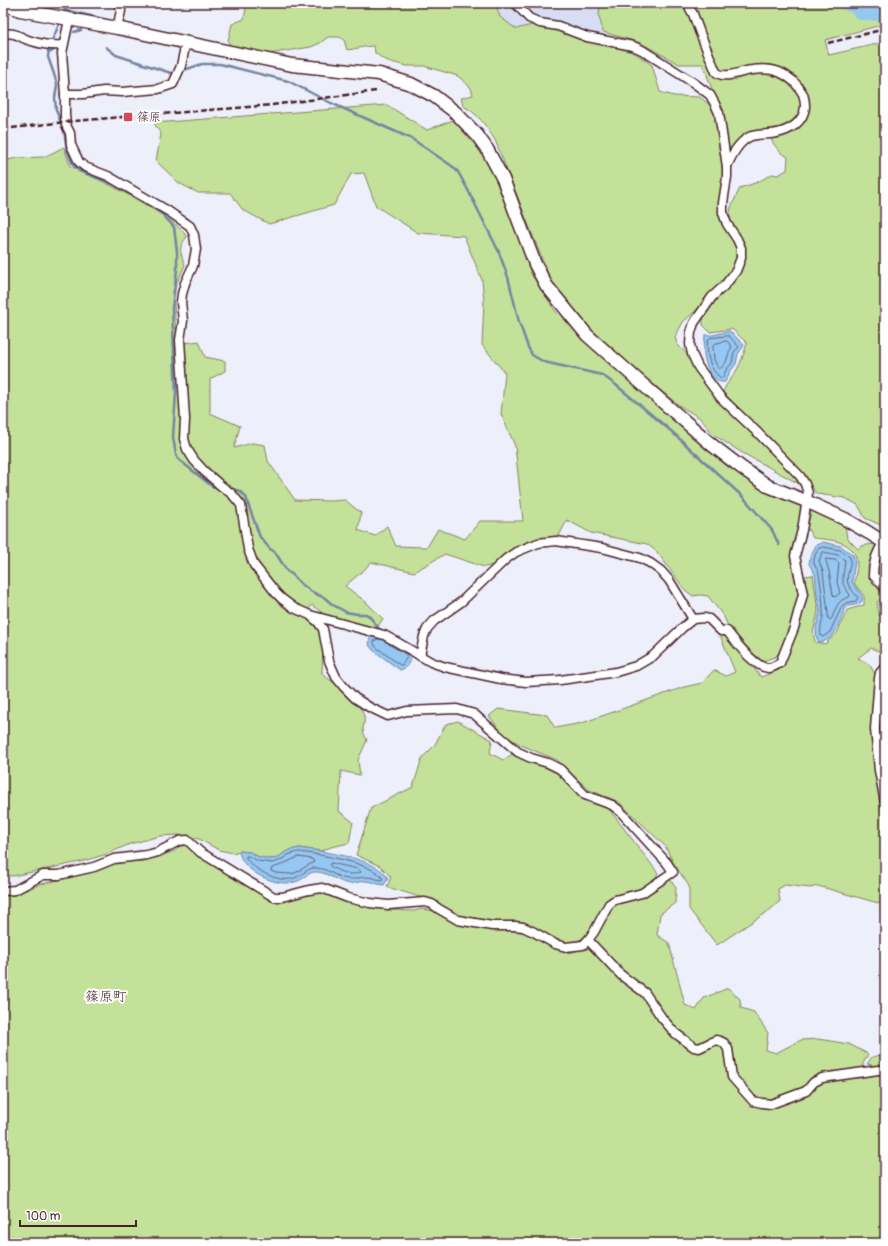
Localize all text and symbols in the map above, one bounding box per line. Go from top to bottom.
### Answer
place label: 篠原 [137,110,161,125]
marker: 篠原 [122,111,134,123]
district label: 篠原町 [85,988,127,1005]
scale bar [20,1202,136,1228]
text: 100 m [26,1209,61,1224]

